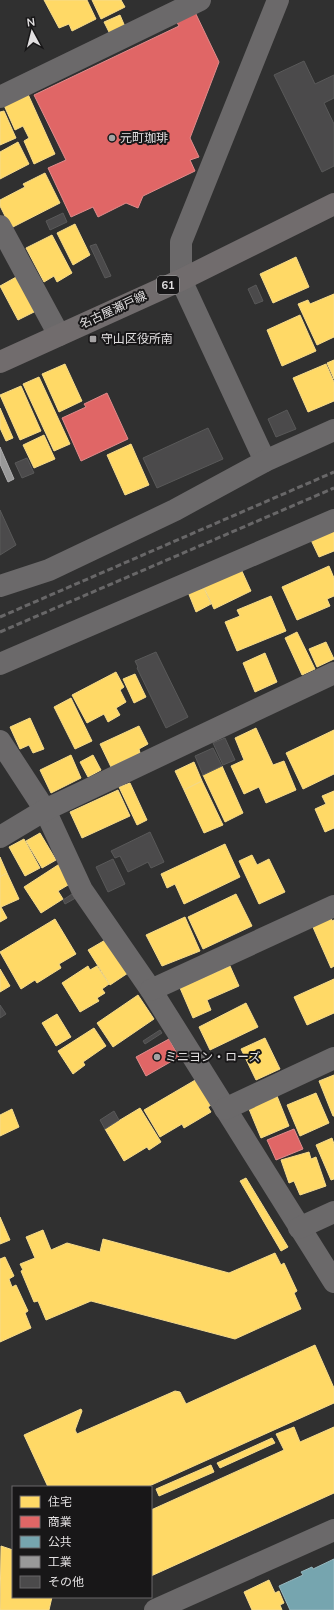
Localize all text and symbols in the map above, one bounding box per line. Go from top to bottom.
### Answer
north arrow [12,12,52,52]
text: N [26,15,36,30]
place label: 元町珈琲 [120,130,168,145]
marker: 元町珈琲 [107,133,117,143]
road number: 61 [157,276,179,294]
street label: 名古屋瀬戸線 [77,288,149,332]
place label: 守山区役所南 [101,331,173,346]
marker: 守山区役所南 [88,334,98,344]
place label: ミニヨン・ローズ [165,1049,260,1064]
marker: ミニヨン・ローズ [152,1052,162,1062]
legend [12,1486,152,1598]
text: 住宅 [48,1494,72,1509]
text: 商業 [48,1514,72,1529]
text: 公共 [48,1534,72,1549]
text: 工業 [48,1554,72,1569]
text: その他 [48,1574,84,1589]

